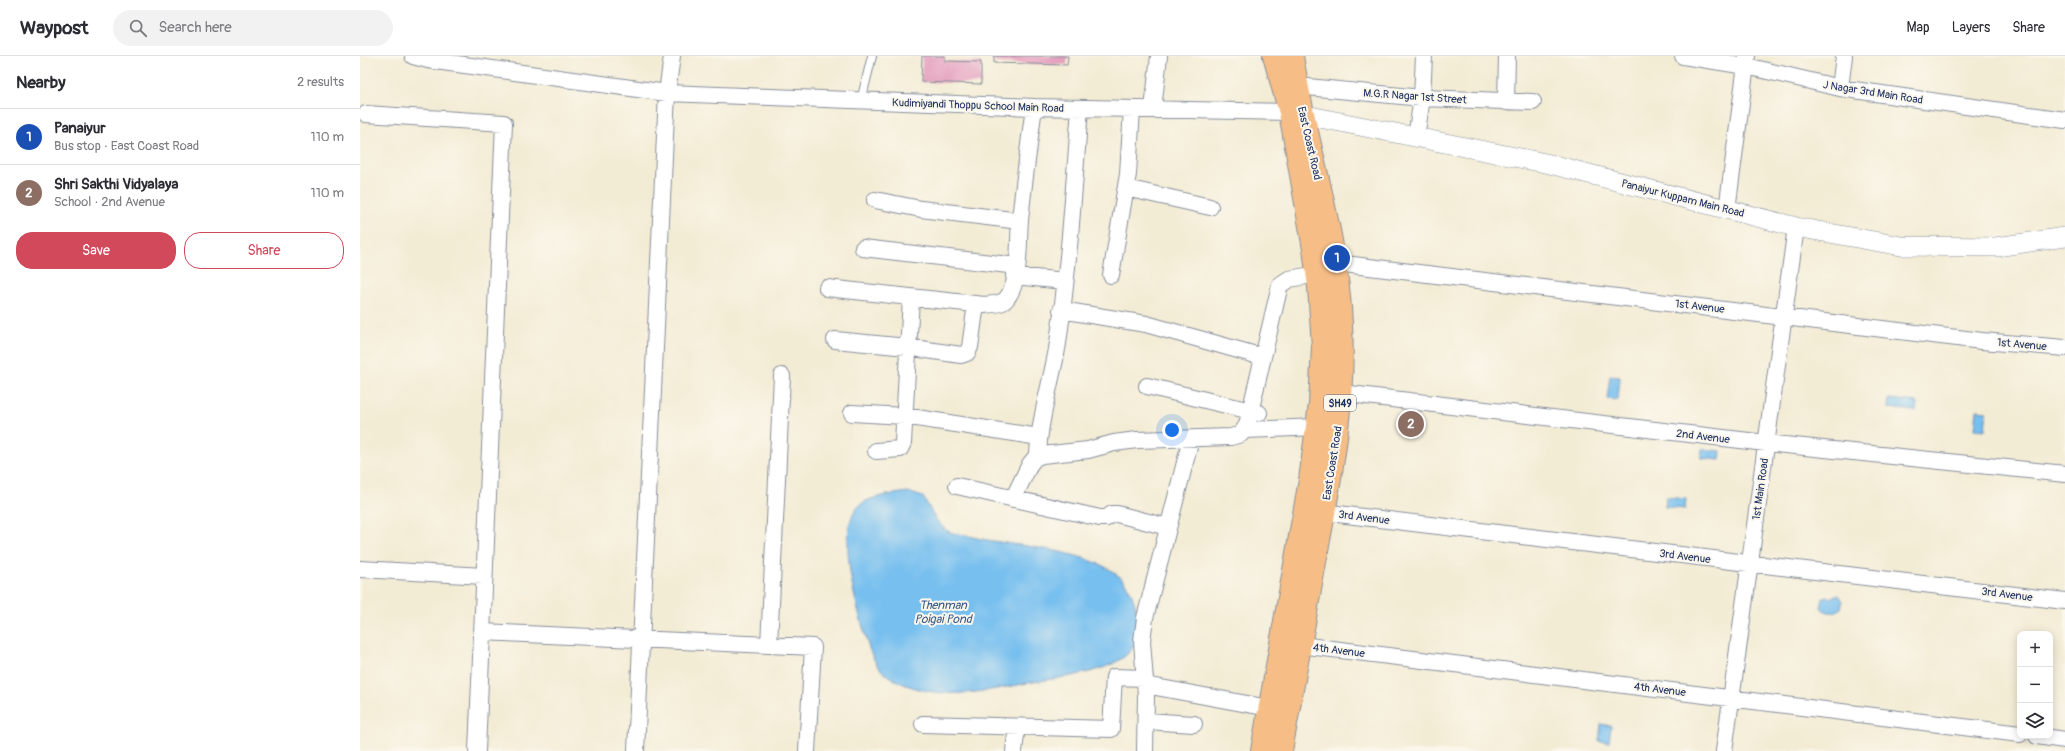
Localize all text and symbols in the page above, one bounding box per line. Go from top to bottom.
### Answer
search box [113,10,393,46]
text: Waypost [20,16,89,40]
icon: search [127,17,149,39]
text: Search here [159,18,232,37]
text: Map [1907,19,1930,36]
text: Layers [1952,19,1990,36]
text: Share [2012,19,2045,36]
text: Nearby [16,72,65,93]
text: 2 results [297,74,344,90]
street label: J Nagar 3rd Main Road [1822,78,1924,107]
street label: M.G.R Nagar 1st Street [1363,86,1468,107]
street label: Kudimiyandi Thoppu School Main Road [892,96,1064,115]
street label: East Coast Road [1295,105,1324,181]
text: Panaiyur [54,119,106,138]
text: 1 [26,129,32,145]
text: 110 m [311,129,344,145]
text: Bus stop · East Coast Road [54,138,199,154]
text: Shri Sakthi Vidyalaya [54,175,178,194]
street label: Panaiyur Kuppam Main Road [1620,177,1746,220]
text: 2 [25,185,33,201]
text: 110 m [311,185,344,201]
text: School · 2nd Avenue [54,194,165,210]
button: Save [16,232,176,269]
button: Share [184,232,344,269]
pin: 1 [1324,243,1350,273]
street label: 1st Avenue [1674,297,1726,316]
street label: 1st Avenue [1997,336,2048,353]
road number: SH49 [1324,395,1356,411]
pin: 2 [1398,409,1424,439]
your location [1162,420,1182,440]
street label: East Coast Road [1320,425,1345,501]
street label: 2nd Avenue [1675,427,1731,446]
street label: 1st Main Road [1750,457,1771,521]
street label: 3rd Avenue [1338,508,1391,527]
street label: 3rd Avenue [1659,547,1712,566]
street label: 3rd Avenue [1981,585,2034,604]
water label: Thenman Poigai Pond [914,598,974,627]
map controls [2017,631,2053,739]
button: + [2017,631,2053,667]
street label: 4th Avenue [1312,641,1366,660]
button: − [2017,667,2053,703]
street label: 4th Avenue [1633,680,1687,699]
button: layers [2017,703,2053,739]

